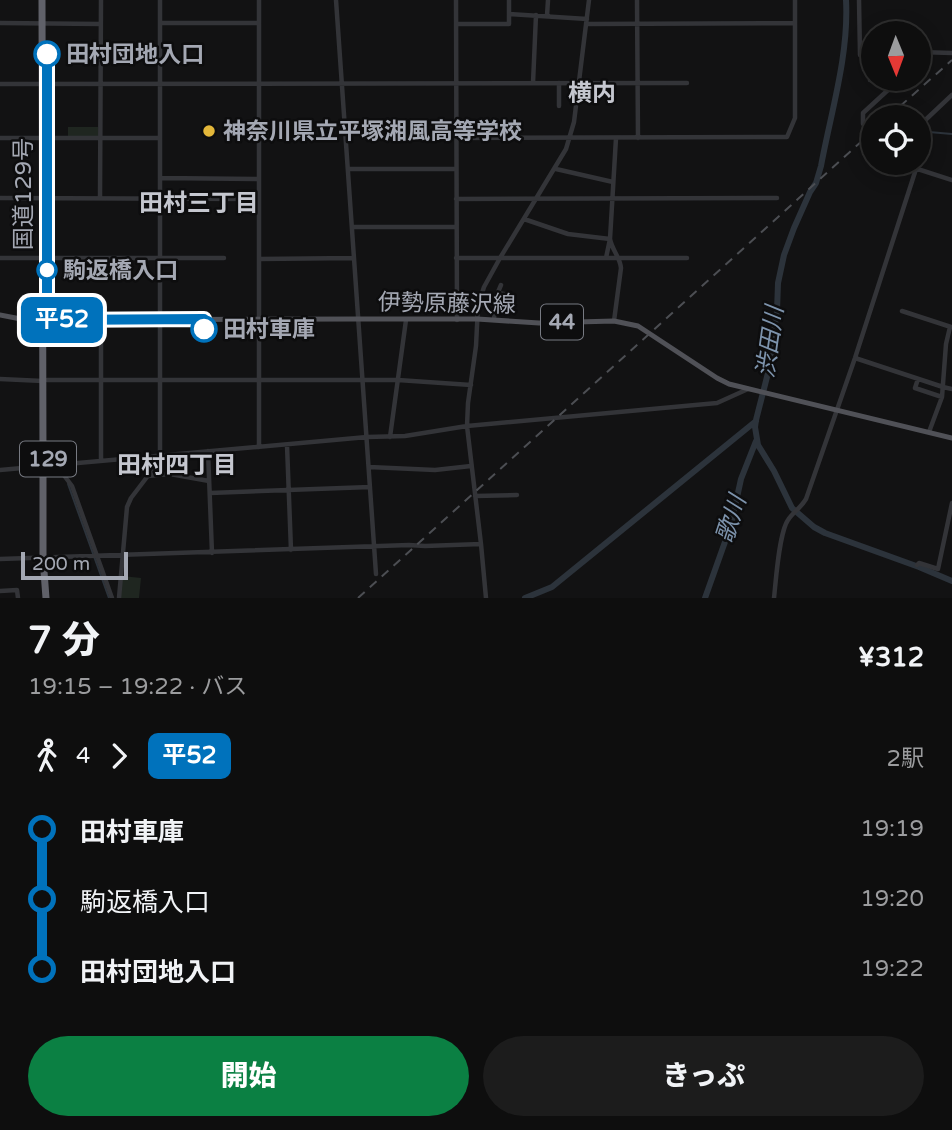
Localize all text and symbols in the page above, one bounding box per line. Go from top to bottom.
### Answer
north arrow [861,21,931,91]
map controls [861,21,931,175]
marker: 田村団地入口 [34,41,60,67]
place label: 田村団地入口 [66,41,204,69]
district label: 横内 [568,79,616,108]
button: locate [861,105,931,175]
place label: 神奈川県立平塚湘風高等学校 [223,118,522,146]
marker: 神奈川県立平塚湘風高等学校 [201,123,217,139]
street label: 国道129号 [10,138,38,250]
district label: 田村三丁目 [139,189,259,218]
place label: 駒返橋入口 [63,257,178,285]
marker: 駒返橋入口 [37,260,57,280]
street label: 伊勢原藤沢線 [378,289,516,319]
line badge: 平52 [22,297,102,343]
water label: 渋田川 [751,301,790,380]
road number: 44 [541,304,583,340]
text: 平52 [35,305,89,334]
marker: 田村車庫 [191,316,217,342]
place label: 田村車庫 [223,316,315,344]
road number: 129 [20,442,76,476]
district label: 田村四丁目 [117,451,237,480]
water label: 歌川 [710,489,754,546]
scale bar [21,549,128,581]
text: 200 m [32,553,90,575]
text: 7 分 [28,618,100,664]
text: ¥312 [858,642,924,673]
text: 19:15 – 19:22 · バス [28,673,247,701]
icon: walk [28,737,66,775]
icon: forward [100,737,138,775]
text: 平52 [162,741,217,770]
text: 4 [76,742,90,770]
text: 2駅 [887,745,924,773]
text: 19:19 [860,815,924,843]
text: 田村車庫 [80,817,184,848]
text: 19:20 [860,885,924,913]
text: 駒返橋入口 [80,887,210,918]
text: 19:22 [860,955,924,983]
text: 田村団地入口 [80,957,236,988]
button: 開始 [28,1036,469,1116]
button: きっぷ [483,1036,924,1116]

